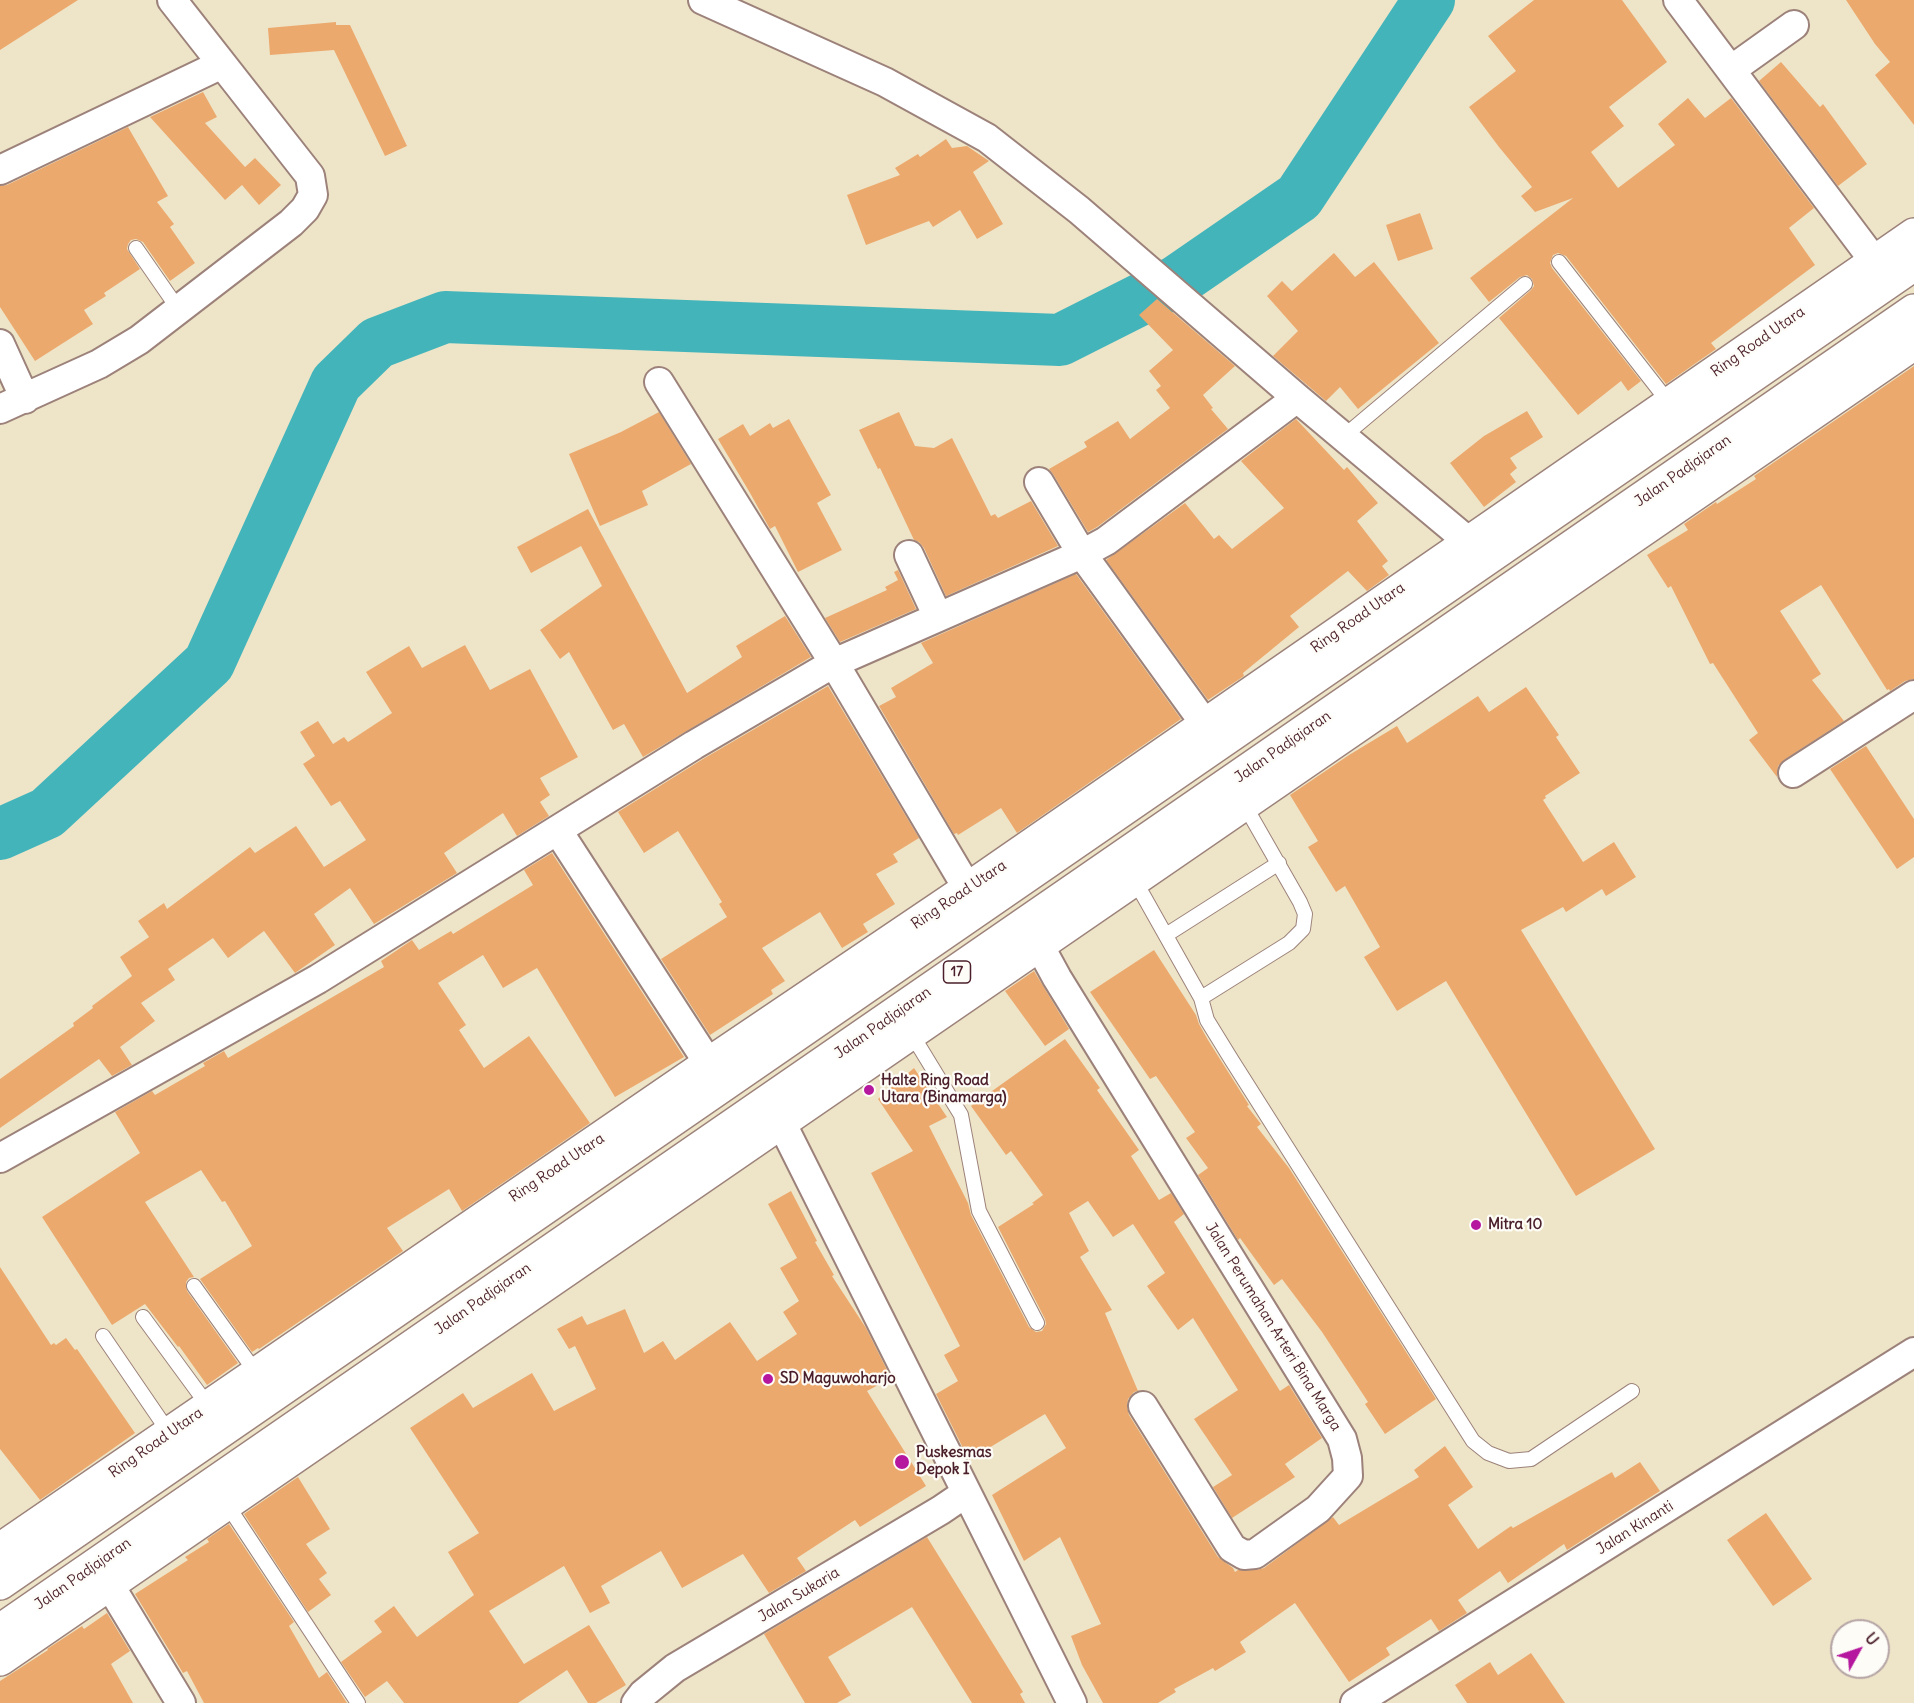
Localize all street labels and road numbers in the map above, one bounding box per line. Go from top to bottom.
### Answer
street label: Ring Road Utara [1708,303,1808,381]
street label: Jalan Padjajaran [1631,431,1735,511]
street label: Ring Road Utara [1308,579,1408,657]
street label: Jalan Padjajaran [1231,707,1335,787]
street label: Ring Road Utara [908,857,1010,933]
road number: 17 [944,961,970,983]
street label: Jalan Padjajaran [831,983,935,1063]
street label: Ring Road Utara [506,1130,608,1206]
street label: Jalan Perumahan Arteri Bina Marga [1201,1220,1345,1434]
street label: Jalan Padjajaran [431,1259,535,1339]
street label: Ring Road Utara [106,1404,206,1482]
street label: Jalan Kinanti [1593,1497,1677,1559]
street label: Jalan Padjajaran [31,1534,135,1614]
street label: Jalan Sukaria [755,1564,843,1626]

